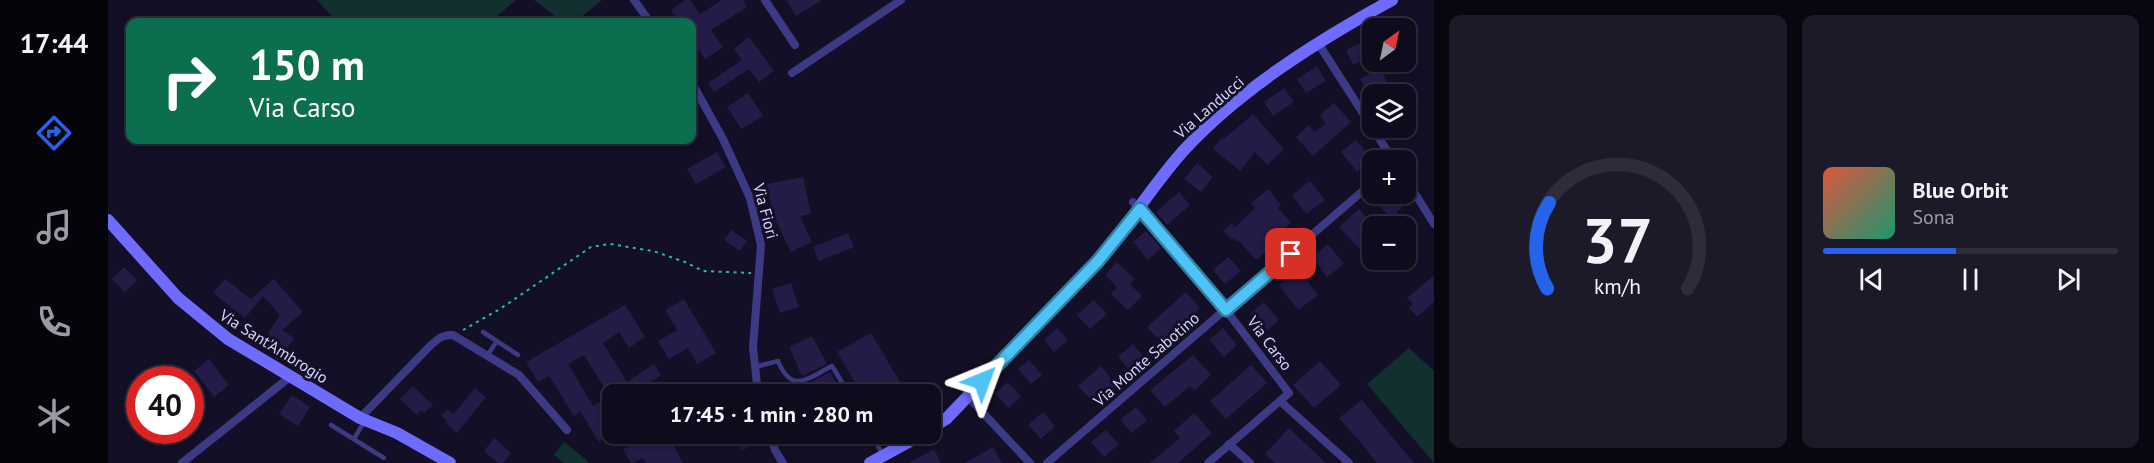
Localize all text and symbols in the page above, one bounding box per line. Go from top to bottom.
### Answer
north arrow [1362,18,1416,72]
map controls [1362,18,1416,270]
text: 17:44 [20,26,88,60]
text: 150 m [249,37,365,92]
icon: right [150,42,228,120]
street label: Via Landucci [1169,71,1248,143]
button: layers [1362,84,1416,138]
text: Via Carso [249,90,356,124]
icon: directions [33,112,75,154]
button: + [1362,150,1416,204]
text: Blue Orbit [1913,176,2008,204]
street label: Via Fiori [749,180,783,241]
text: 37 [1582,199,1653,280]
text: Sona [1913,204,1955,230]
icon: music [33,206,75,248]
button: − [1362,216,1416,270]
pin [1265,228,1316,279]
icon: arrive [1274,237,1307,270]
icon: previous [1855,263,1888,296]
icon: pause [1954,263,1987,296]
icon: next [2052,263,2085,296]
text: km/h [1594,272,1641,300]
icon: phone [33,301,75,343]
street label: Via Sant'Ambrogio [215,304,332,387]
street label: Via Monte Sabotino [1088,308,1203,411]
street label: Via Carso [1242,311,1297,374]
position arrow [950,349,1014,413]
speed limit sign: 40 [126,366,204,444]
icon: climate [33,395,75,437]
text: 17:45 · 1 min · 280 m [670,400,873,428]

